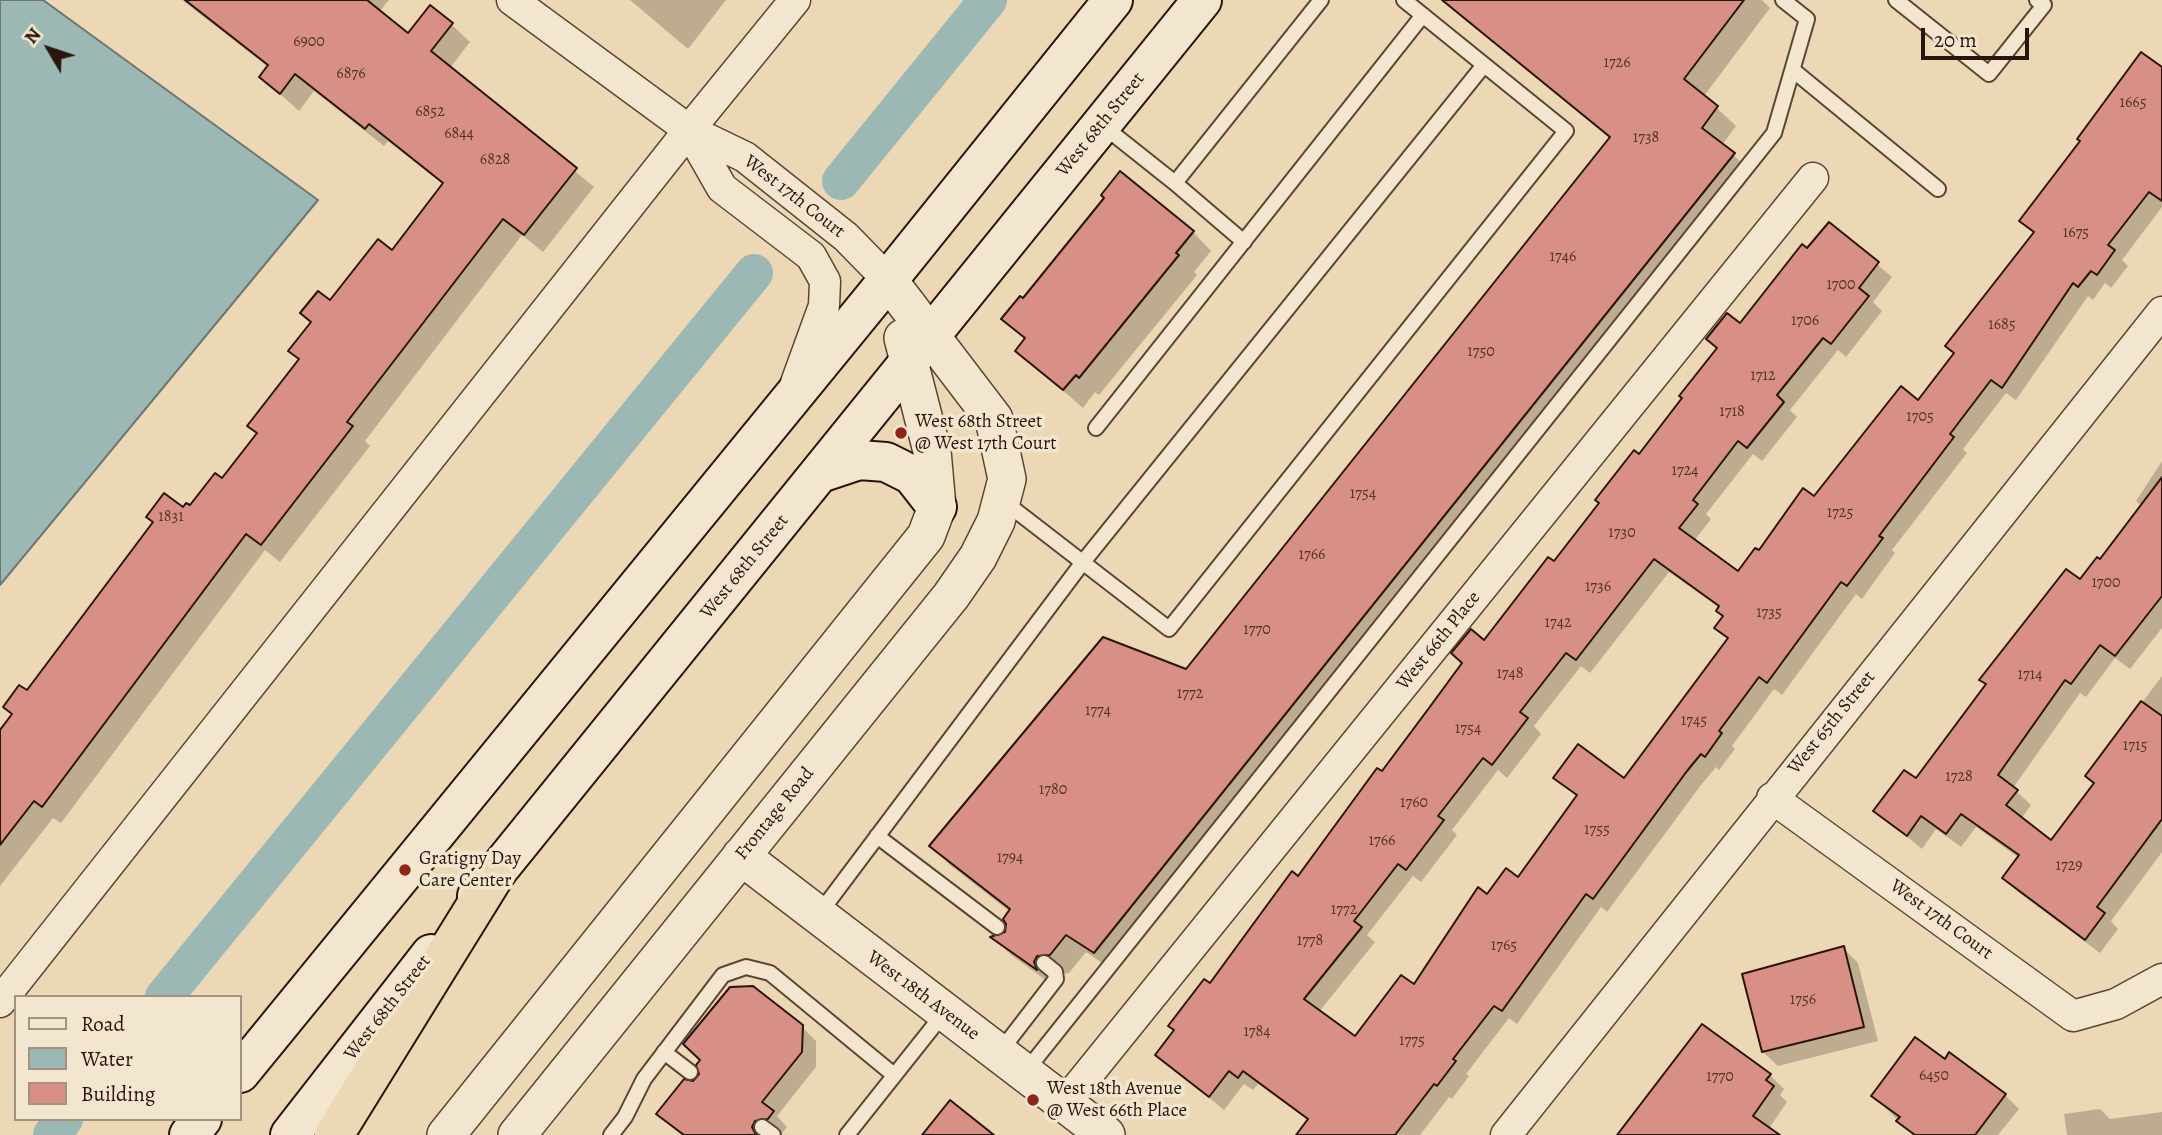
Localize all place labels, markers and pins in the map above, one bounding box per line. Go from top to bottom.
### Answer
place label: West 68th Street @ West 17th Court [915,411,1056,455]
marker: West 68th Street @ West 17th Court [893,425,909,441]
place label: Gratigny Day Care Center [419,848,521,892]
marker: Gratigny Day Care Center [397,862,413,878]
place label: West 18th Avenue @ West 66th Place [1047,1078,1187,1122]
marker: West 18th Avenue @ West 66th Place [1025,1092,1041,1108]

